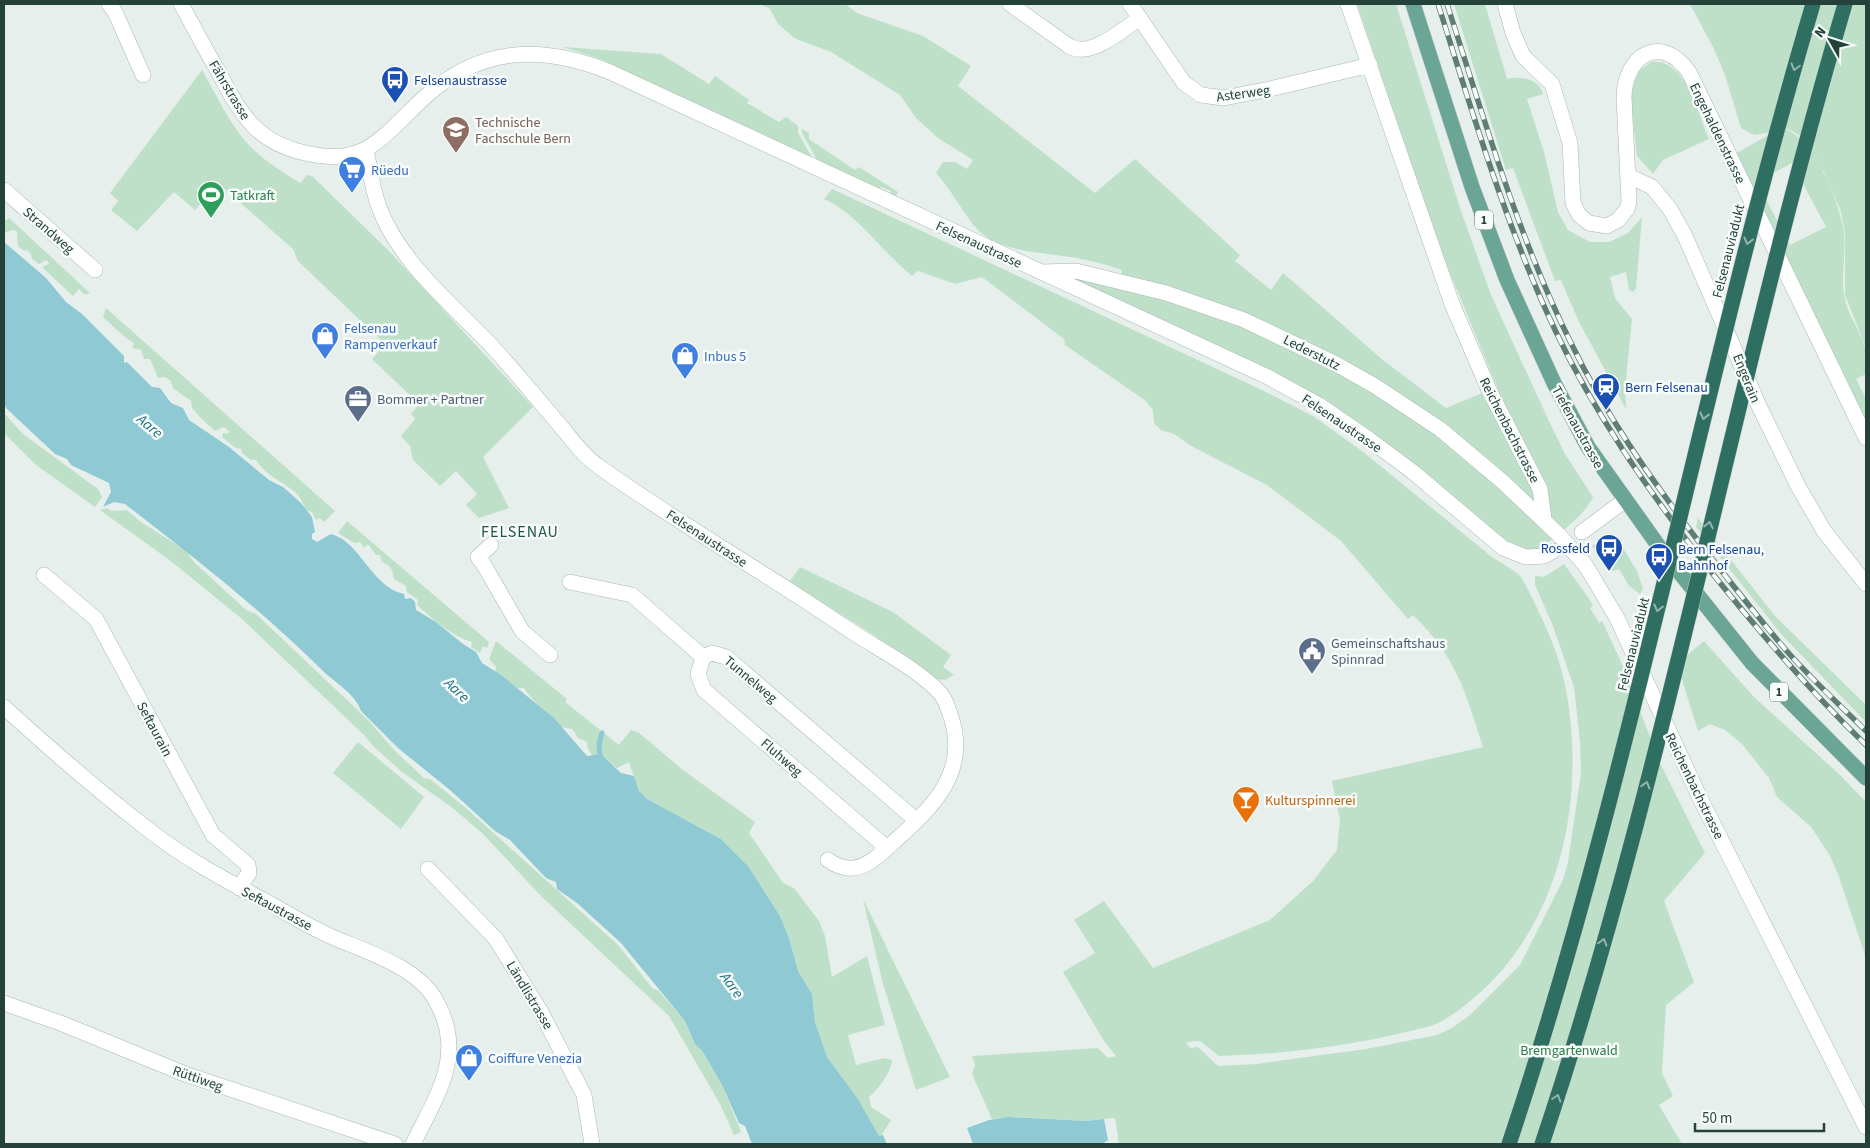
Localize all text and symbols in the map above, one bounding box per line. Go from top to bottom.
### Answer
north arrow [1805,15,1855,65]
text: N [1810,23,1831,42]
street label: Fährstrasse [203,57,255,124]
one-way arrow [1790,63,1800,71]
bus stop icon: Felsenaustrasse [380,65,410,104]
place label: Felsenaustrasse [414,71,507,91]
street label: Asterweg [1215,80,1271,108]
street label: Engehaldenstrasse [1684,80,1750,187]
place label: Technische Fachschule Bern [475,113,571,149]
school or university icon: Technische Fachschule Bern [441,115,471,154]
supermarket icon: Rüedu [337,155,367,194]
place label: Rüedu [371,161,409,181]
sports icon: Tatkraft [196,180,226,219]
place label: Tatkraft [230,186,276,206]
street label: Felsenauviadukt [1708,202,1750,300]
street label: Strandweg [18,203,79,259]
road number: 1 [1475,210,1493,230]
street label: Felsenaustrasse [932,216,1025,274]
one-way arrow [1743,236,1753,245]
place label: Felsenau Rampenverkauf [344,319,438,355]
shop icon: Felsenau Rampenverkauf [310,321,340,360]
street label: Lederstutz [1280,330,1344,376]
shop icon: Inbus 5 [670,341,700,380]
place label: Inbus 5 [704,347,746,367]
street label: Engerain [1727,351,1765,406]
station icon: Bern Felsenau [1591,372,1621,411]
street label: Reichenbachstrasse [1474,374,1544,487]
place label: Bern Felsenau [1625,378,1708,398]
street label: Tiefenaustrasse [1546,383,1608,472]
office icon: Bommer + Partner [343,384,373,423]
place label: Bommer + Partner [377,390,484,410]
street label: Felsenaustrasse [1297,390,1386,458]
water label: Aare [131,409,167,443]
one-way arrow [1699,411,1710,420]
street label: Felsenaustrasse [662,505,751,573]
district label: FELSENAU [481,521,559,543]
one-way arrow [1704,522,1714,530]
bus stop icon: Rossfeld [1594,533,1624,572]
place label: Rossfeld [1541,539,1590,559]
place label: Bern Felsenau, Bahnhof [1678,540,1764,576]
bus stop icon: Bern Felsenau, Bahnhof [1644,542,1674,581]
street label: Felsenauviadukt [1613,595,1655,693]
one-way arrow [1653,603,1664,612]
place label: Gemeinschaftshaus Spinnrad [1331,634,1445,670]
public building icon: Gemeinschaftshaus Spinnrad [1297,636,1327,675]
street label: Tunnelweg [719,651,781,708]
water label: Aare [439,672,474,708]
road number: 1 [1770,682,1788,702]
street label: Seftaurain [131,698,177,761]
street label: Reichenbachstrasse [1660,730,1729,843]
street label: Fluhweg [756,734,807,782]
one-way arrow [1640,781,1651,790]
bar icon: Kulturspinnerei [1231,785,1261,824]
place label: Kulturspinnerei [1265,791,1356,811]
street label: Seftaustrasse [238,882,316,936]
one-way arrow [1598,939,1608,947]
street label: Ländlistrasse [501,957,558,1034]
water label: Aare [714,967,748,1003]
park label: Bremgartenwald [1520,1041,1618,1061]
shop icon: Coiffure Venezia [454,1043,484,1082]
place label: Coiffure Venezia [488,1049,582,1069]
street label: Rüttiweg [170,1061,226,1097]
one-way arrow [1552,1094,1562,1103]
scale bar [1695,1100,1824,1132]
text: 50 m [1702,1108,1732,1129]

